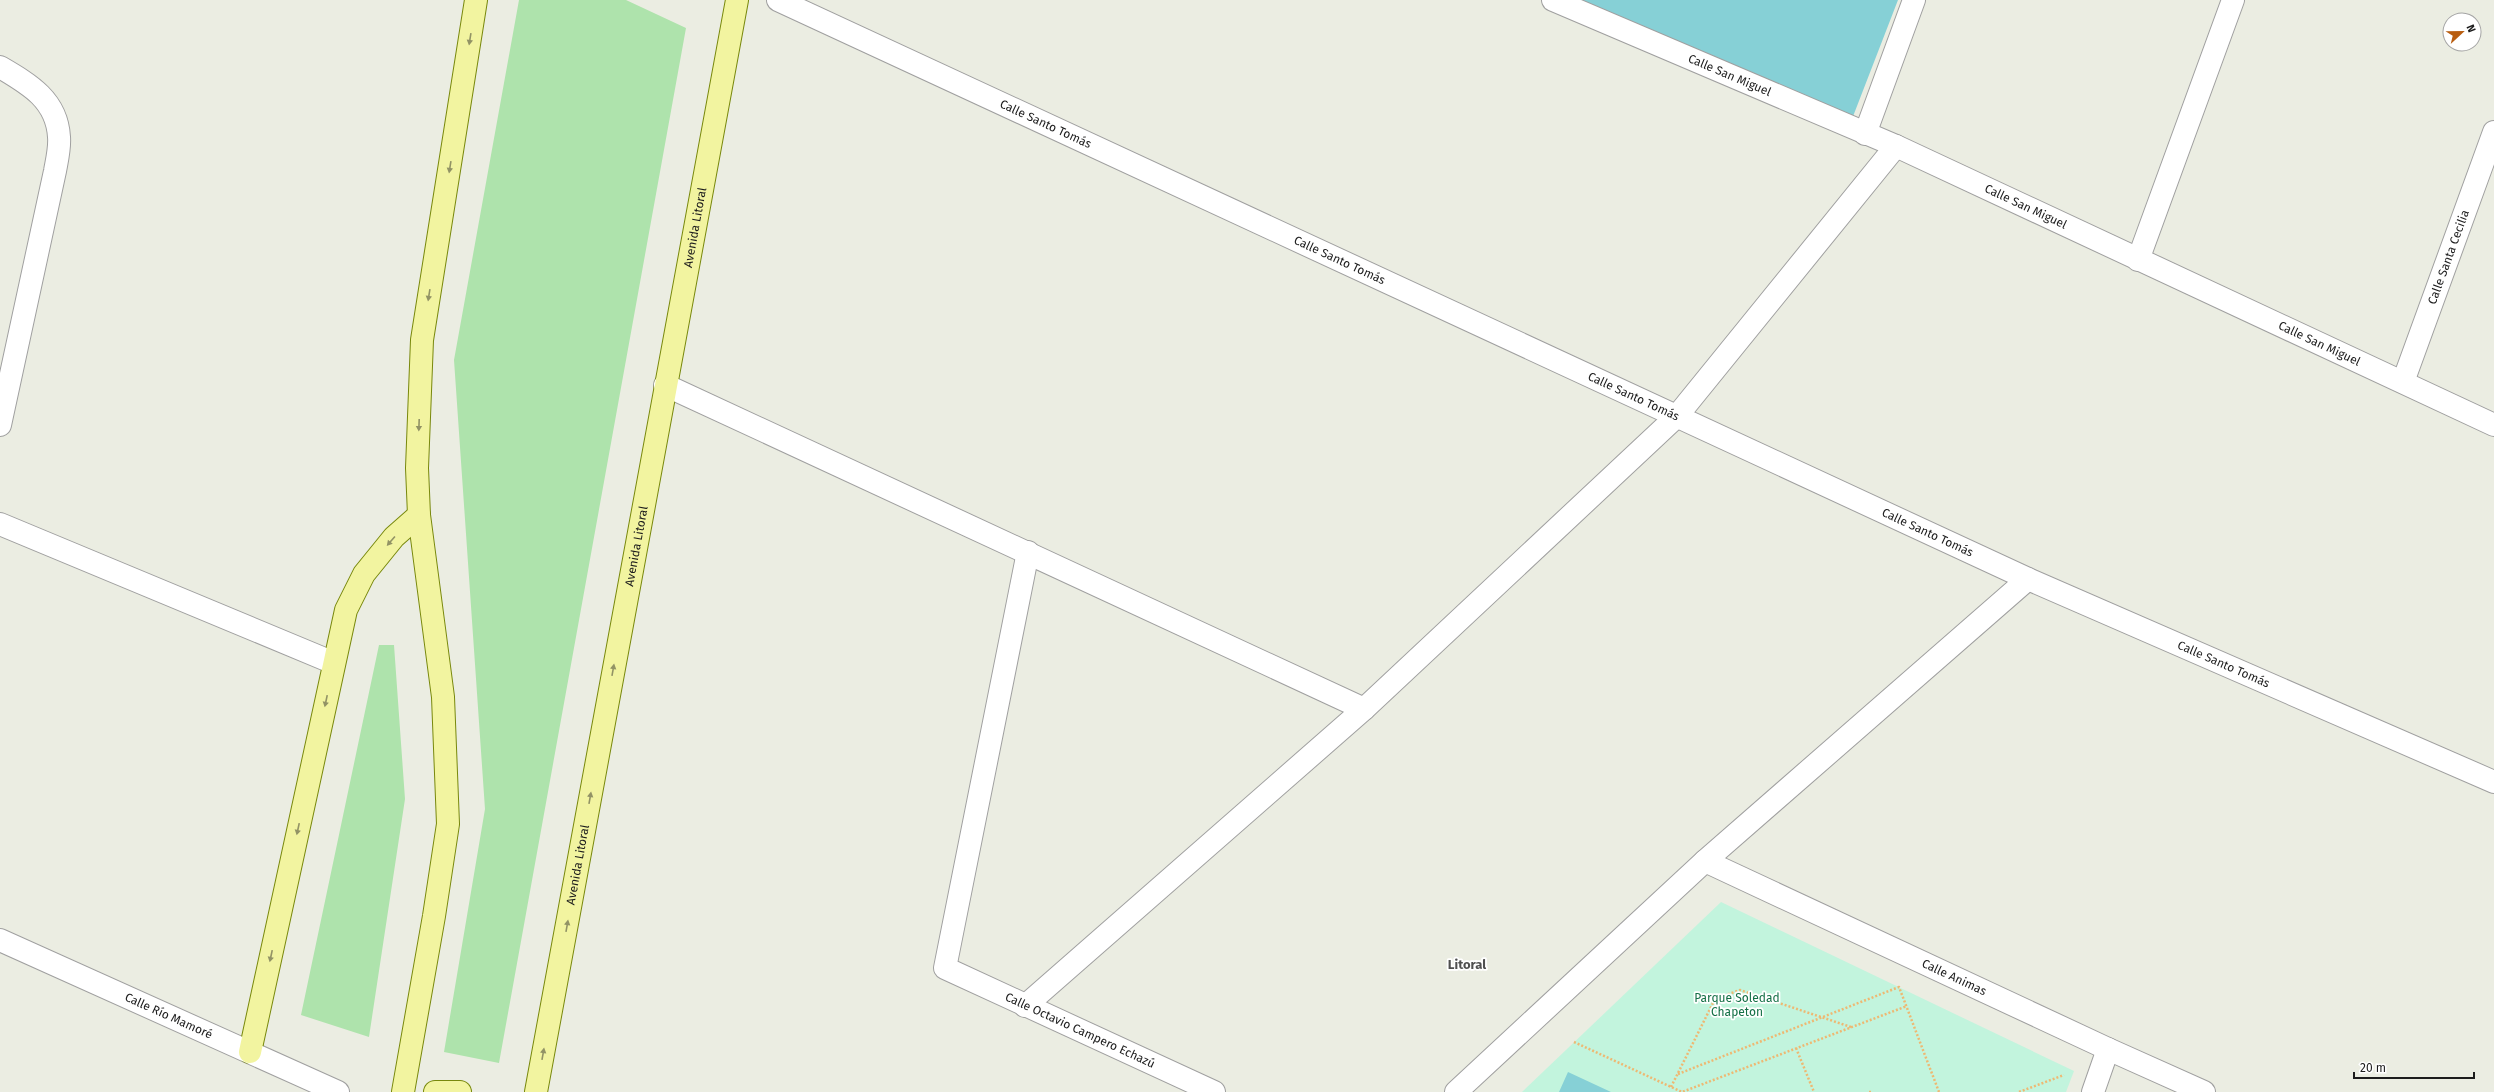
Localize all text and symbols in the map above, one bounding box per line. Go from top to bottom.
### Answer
north arrow [2442,12,2482,52]
text: N [2463,23,2478,34]
one-way arrow [467,32,473,45]
street label: Calle San Miguel [1686,51,1774,99]
street label: Calle Santo Tomás [998,97,1094,151]
one-way arrow [446,161,452,173]
street label: Calle San Miguel [1983,181,2070,232]
street label: Avenida Litoral [681,186,709,269]
street label: Calle Santa Cecilia [2425,208,2472,306]
street label: Calle Santo Tomás [1292,233,1388,288]
one-way arrow [426,289,432,301]
street label: Calle San Miguel [2276,318,2363,369]
street label: Calle Santo Tomás [1586,369,1682,424]
one-way arrow [416,419,422,432]
street label: Avenida Litoral [622,504,651,587]
street label: Calle Santo Tomás [1880,505,1976,560]
one-way arrow [386,536,395,547]
street label: Calle Santo Tomás [2175,638,2272,691]
one-way arrow [611,664,617,676]
one-way arrow [323,695,329,708]
one-way arrow [587,792,593,804]
one-way arrow [295,822,301,835]
street label: Avenida Litoral [564,823,592,906]
one-way arrow [564,920,570,932]
one-way arrow [267,949,273,962]
street label: Calle Animas [1920,956,1989,998]
district label: Litoral [1448,957,1486,972]
street label: Calle Río Mamoré [123,990,215,1042]
street label: Calle Octavio Campero Echazú [1003,990,1157,1071]
park label: Parque Soledad Chapeton [1694,991,1780,1019]
one-way arrow [541,1048,547,1060]
scale bar [2354,1054,2474,1080]
text: 20 m [2360,1061,2386,1075]

